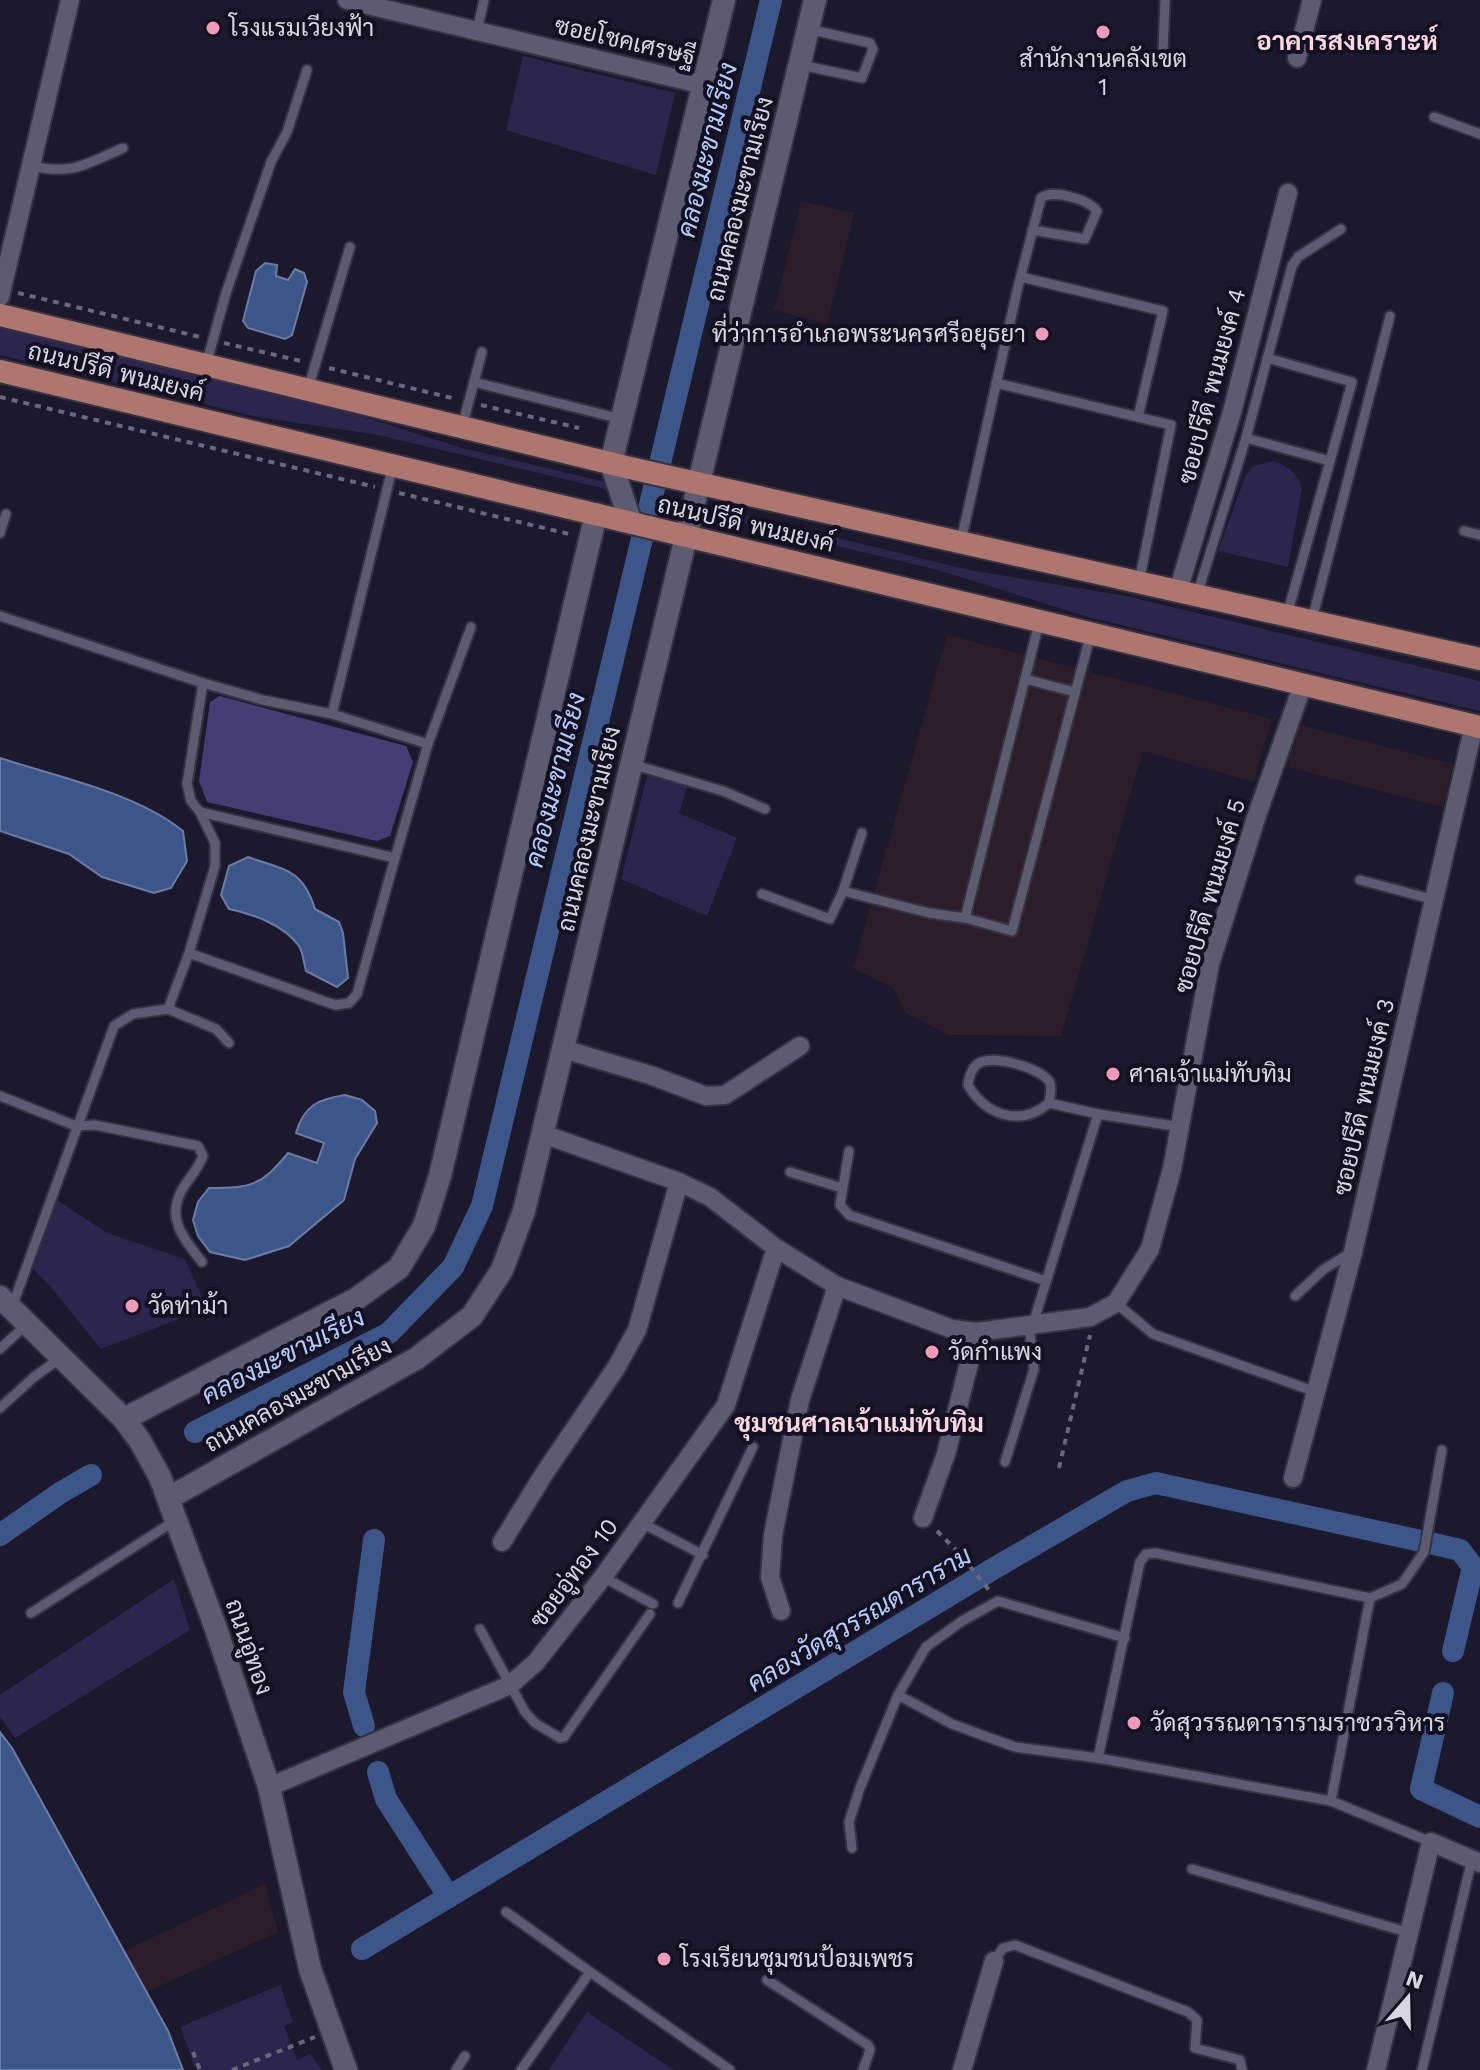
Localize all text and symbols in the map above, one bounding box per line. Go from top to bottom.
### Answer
street label: ซอยโชคเศรษฐี [552,9,698,73]
place label: โรงแรมเวียงฟ้า [227,12,374,42]
marker: โรงแรมเวียงฟ้า [204,19,222,37]
marker: สำนักงานคลังเขต 1 [1094,23,1112,41]
district label: อาคารสงเคราะห์ [1256,24,1439,56]
place label: สำนักงานคลังเขต 1 [1019,45,1187,101]
water label: คลองมะขามเรียง [670,59,743,240]
street label: ถนนคลองมะขามเรียง [700,94,779,304]
street label: ซอยปรีดี พนมยงค์ 4 [1170,285,1252,487]
place label: ที่ว่าการอำเภอพระนครศรีอยุธยา [712,313,1026,350]
marker: ที่ว่าการอำเภอพระนครศรีอยุธยา [1033,325,1051,343]
street label: ถนนปรีดี พนมยงค์ [25,335,208,407]
street label: ถนนปรีดี พนมยงค์ [655,488,838,558]
water label: คลองมะขามเรียง [518,689,591,870]
street label: ถนนคลองมะขามเรียง [551,723,626,934]
street label: ซอยปรีดี พนมยงค์ 5 [1167,795,1251,996]
street label: ซอยปรีดี พนมยงค์ 3 [1326,996,1400,1198]
place label: ศาลเจ้าแม่ทับทิม [1129,1059,1292,1088]
marker: ศาลเจ้าแม่ทับทิม [1104,1065,1122,1083]
place label: วัดท่าม้า [148,1291,228,1320]
marker: วัดท่าม้า [123,1297,141,1315]
water label: คลองมะขามเรียง [196,1301,370,1410]
street label: ถนนคลองมะขามเรียง [199,1331,397,1458]
place label: วัดกำแพง [948,1338,1042,1366]
marker: วัดกำแพง [923,1343,941,1361]
district label: ชุมชนศาลเจ้าแม่ทับทิม [734,1406,984,1441]
street label: ซอยอู่ทอง 10 [524,1513,627,1635]
water label: คลองวัดสุวรรณดาราราม [741,1539,978,1700]
street label: ถนนอู่ทอง [217,1595,278,1700]
place label: วัดสุวรรณดารารามราชวรวิหาร [1150,1709,1446,1739]
marker: วัดสุวรรณดารารามราชวรวิหาร [1125,1714,1143,1732]
place label: โรงเรียนชุมชนป้อมเพชร [678,1943,914,1975]
marker: โรงเรียนชุมชนป้อมเพชร [655,1950,673,1968]
north arrow [1368,1958,1448,2038]
text: N [1403,1965,1427,1994]

